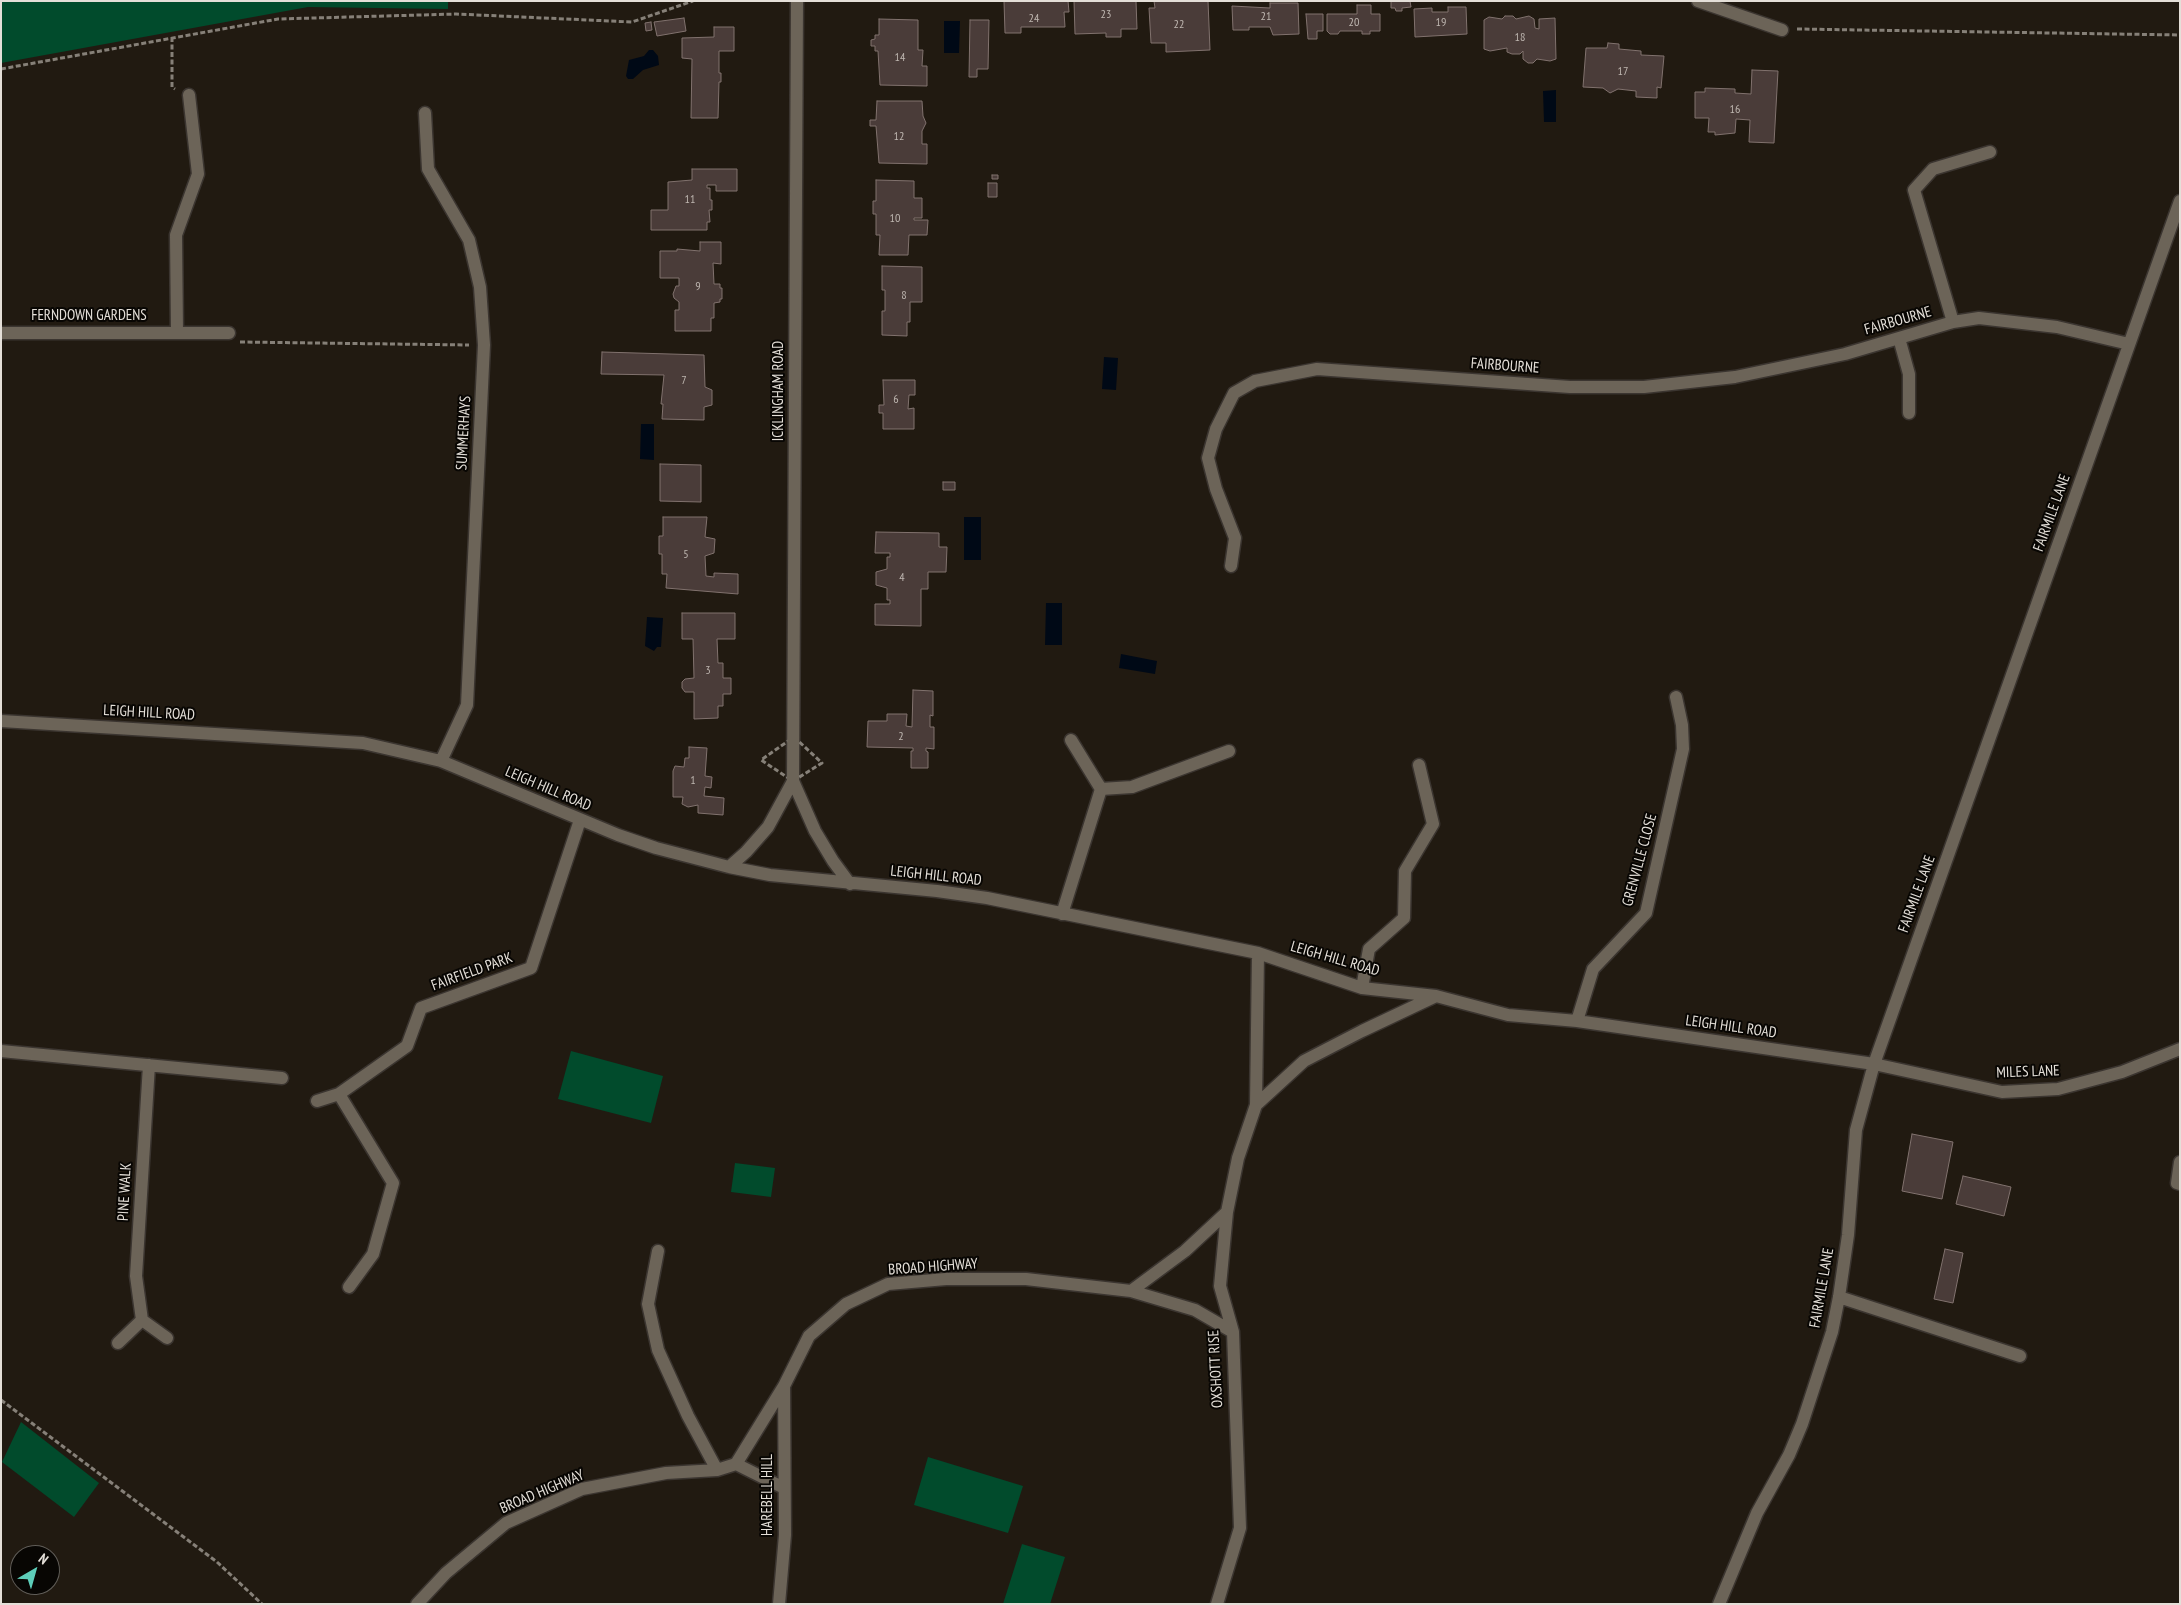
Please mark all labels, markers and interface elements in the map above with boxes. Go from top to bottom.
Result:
house number: 23 [1101,8,1111,22]
house number: 21 [1261,10,1271,24]
house number: 24 [1029,12,1039,26]
house number: 20 [1349,16,1359,30]
house number: 19 [1436,16,1446,30]
house number: 22 [1174,18,1184,32]
house number: 18 [1515,31,1525,45]
house number: 14 [895,51,905,65]
house number: 17 [1618,65,1628,79]
house number: 16 [1730,103,1740,117]
house number: 12 [894,130,904,144]
house number: 11 [685,193,695,207]
house number: 10 [890,212,900,226]
house number: 9 [695,280,701,294]
house number: 8 [901,289,907,303]
street label: FAIRBOURNE [1862,303,1934,339]
street label: FERNDOWN GARDENS [31,307,147,325]
street label: ICKLINGHAM ROAD [770,341,788,441]
street label: FAIRBOURNE [1470,355,1540,377]
house number: 7 [681,374,687,388]
house number: 6 [893,393,899,407]
street label: SUMMERHAYS [453,395,475,471]
street label: FAIRMILE LANE [2030,472,2074,554]
house number: 5 [683,548,689,562]
house number: 4 [899,571,905,585]
house number: 3 [705,664,711,678]
street label: LEIGH HILL ROAD [103,702,195,724]
house number: 2 [898,730,904,744]
street label: LEIGH HILL ROAD [502,763,594,815]
house number: 1 [690,774,696,788]
street label: GRENVILLE CLOSE [1619,812,1661,908]
street label: FAIRMILE LANE [1895,853,1939,935]
street label: LEIGH HILL ROAD [890,862,982,890]
street label: LEIGH HILL ROAD [1288,938,1382,980]
street label: FAIRFIELD PARK [429,949,515,995]
street label: LEIGH HILL ROAD [1684,1012,1778,1042]
street label: MILES LANE [1996,1062,2060,1082]
street label: PINE WALK [114,1162,136,1222]
street label: FAIRMILE LANE [1806,1247,1838,1329]
street label: BROAD HIGHWAY [888,1255,978,1279]
street label: OXSHOTT RISE [1205,1330,1227,1408]
street label: HAREBELL HILL [759,1454,777,1536]
street label: BROAD HIGHWAY [497,1466,587,1518]
north arrow [10,1545,60,1595]
text: N [35,1550,52,1568]

